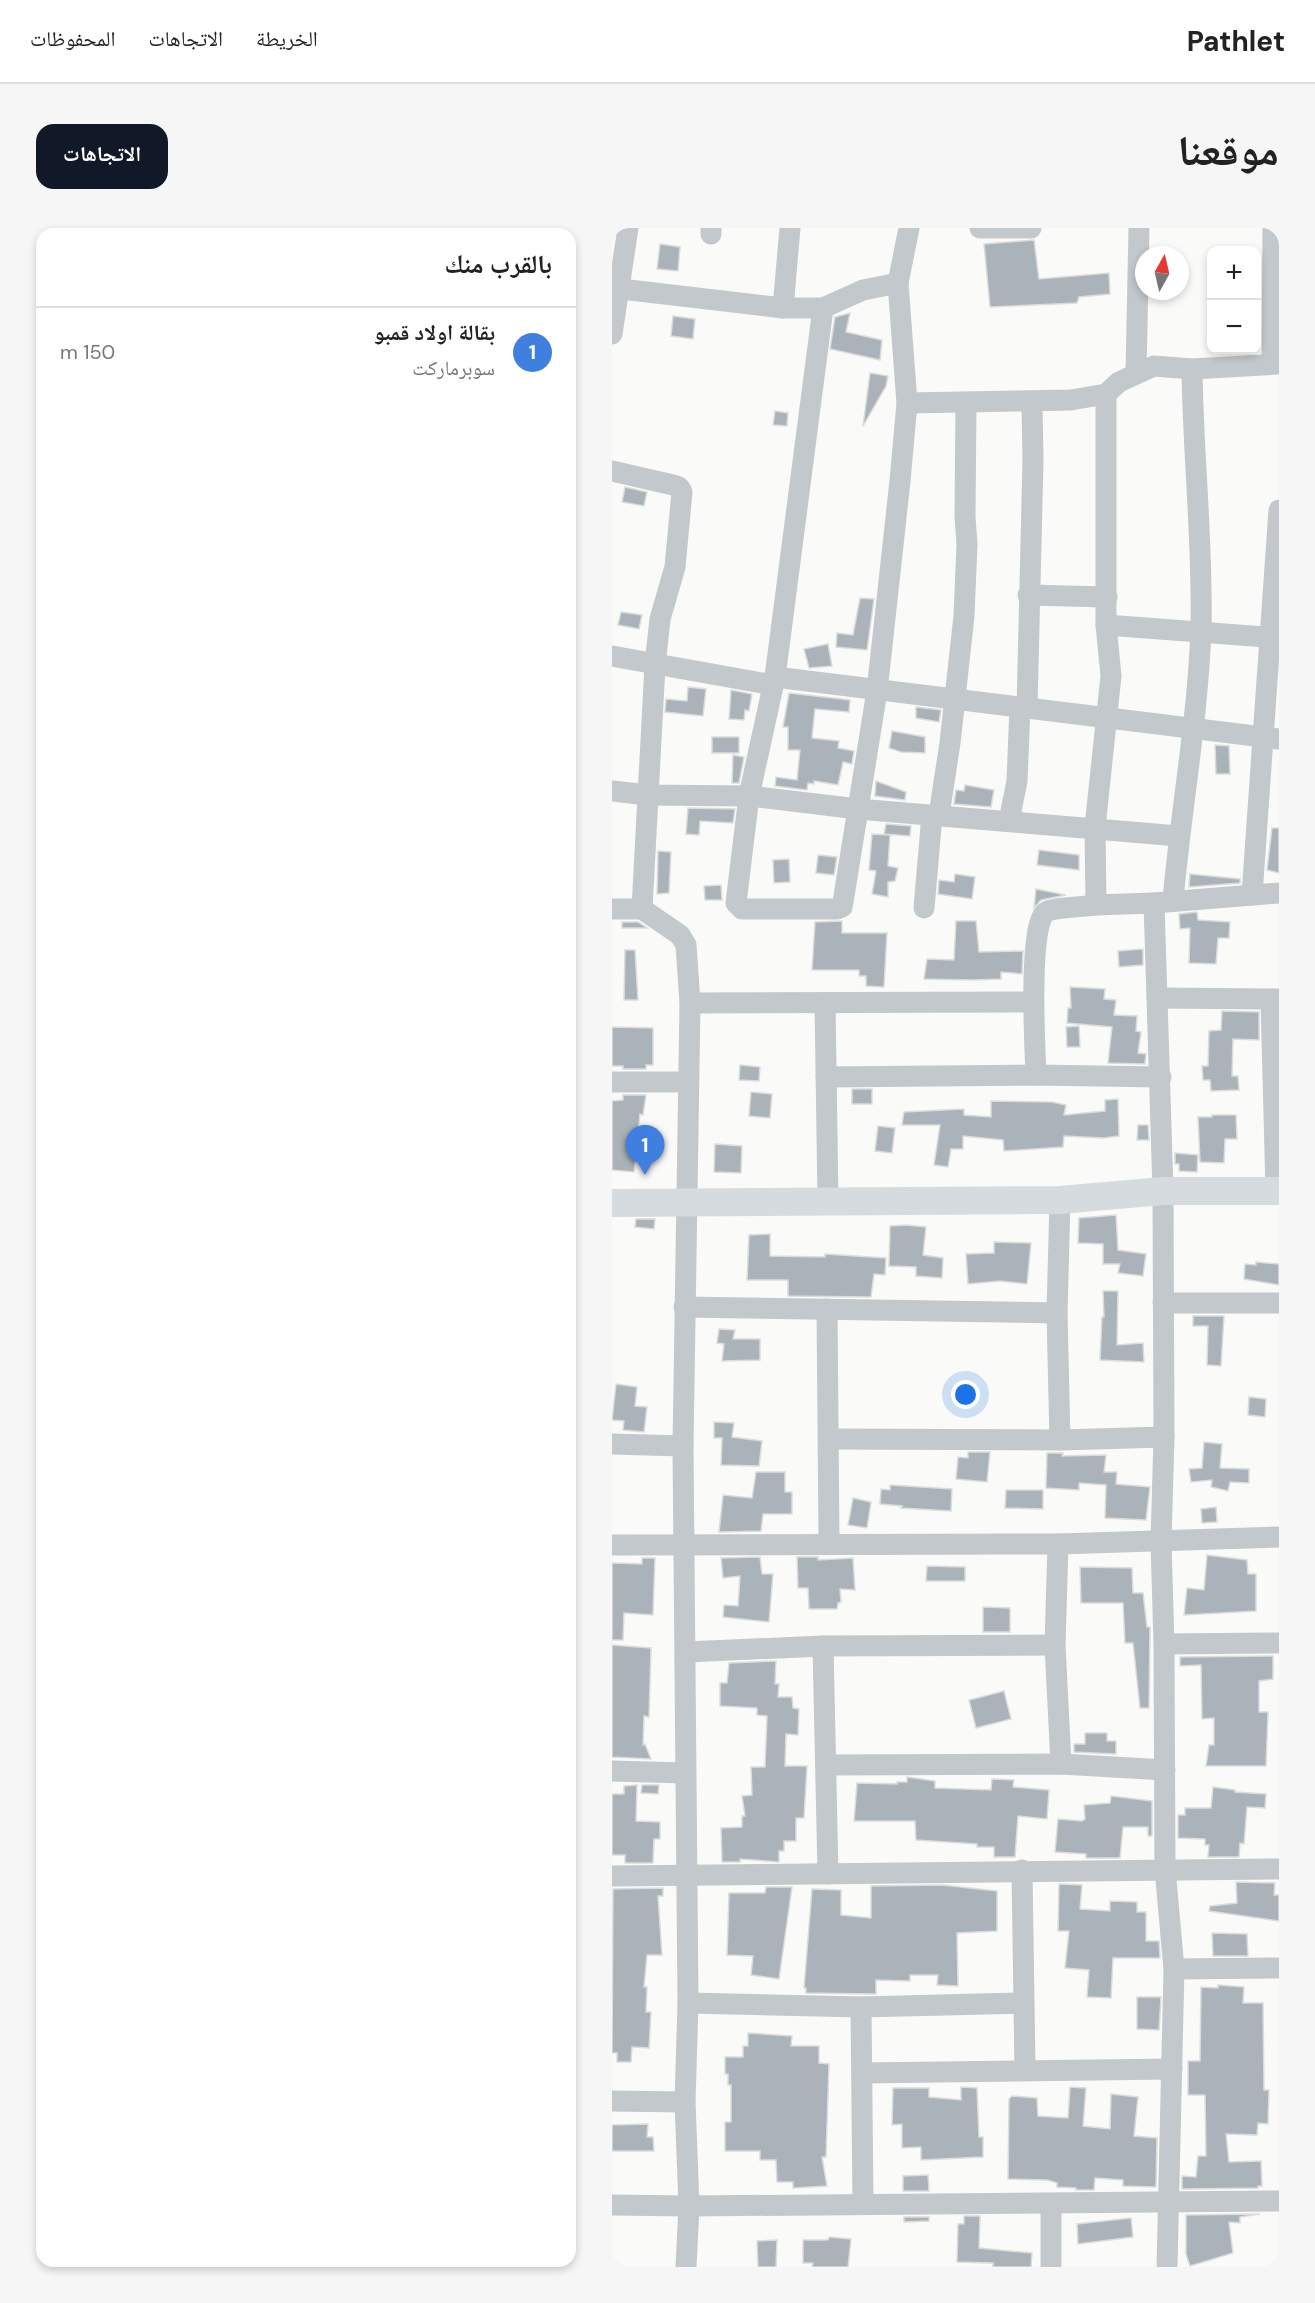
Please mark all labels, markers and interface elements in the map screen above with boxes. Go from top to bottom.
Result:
text: Pathlet [1187,23,1285,60]
text: المحفوظات [30,25,115,53]
text: الاتجاهات [148,25,223,53]
text: الخريطة [256,25,318,53]
text: موقعنا [1178,123,1279,178]
button: الاتجاهات [36,124,168,189]
north arrow [1135,246,1189,300]
map controls [1207,246,1261,354]
button: + [1207,246,1261,300]
text: بالقرب منك [444,247,552,281]
button: − [1207,300,1261,354]
text: بقالة اولاد قمبو [374,318,495,347]
text: 150 m [60,339,115,365]
text: 1 [529,339,536,365]
text: سوبرماركت [412,355,495,381]
pin: 1 [626,1126,664,1175]
your location [951,1380,980,1409]

